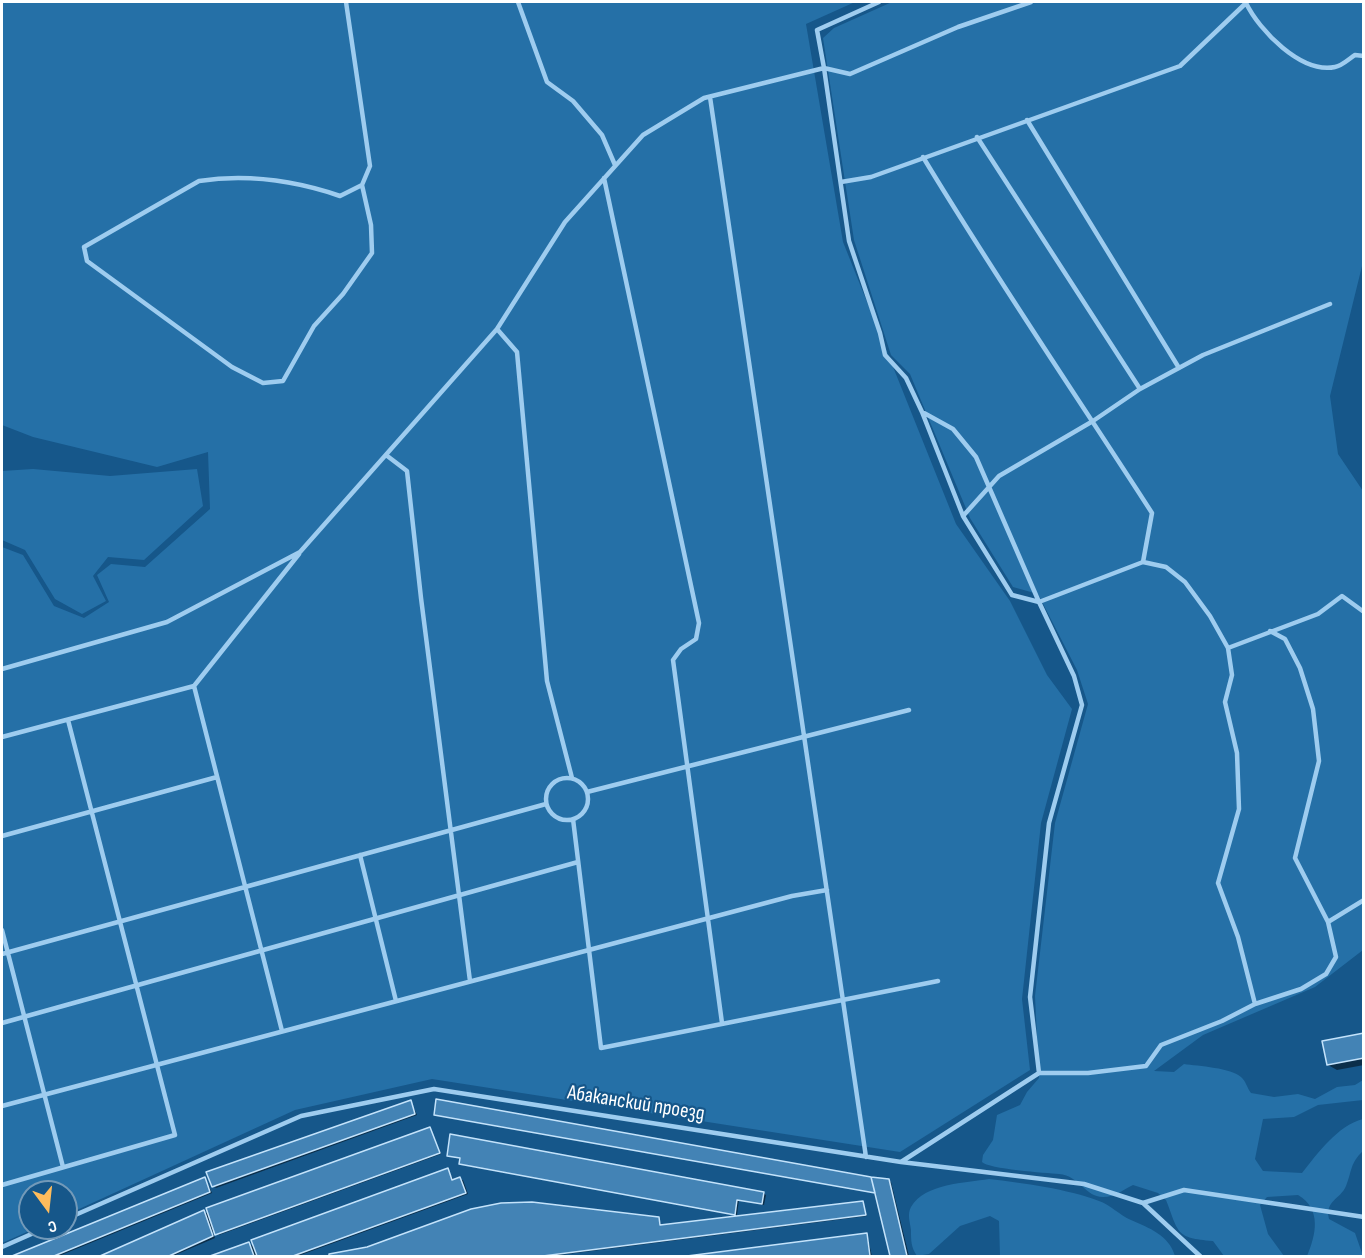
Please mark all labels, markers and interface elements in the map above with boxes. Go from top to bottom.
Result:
street label: Абаканский проезд [566,1081,706,1127]
north arrow [18,1180,78,1240]
text: С [46,1216,59,1236]

